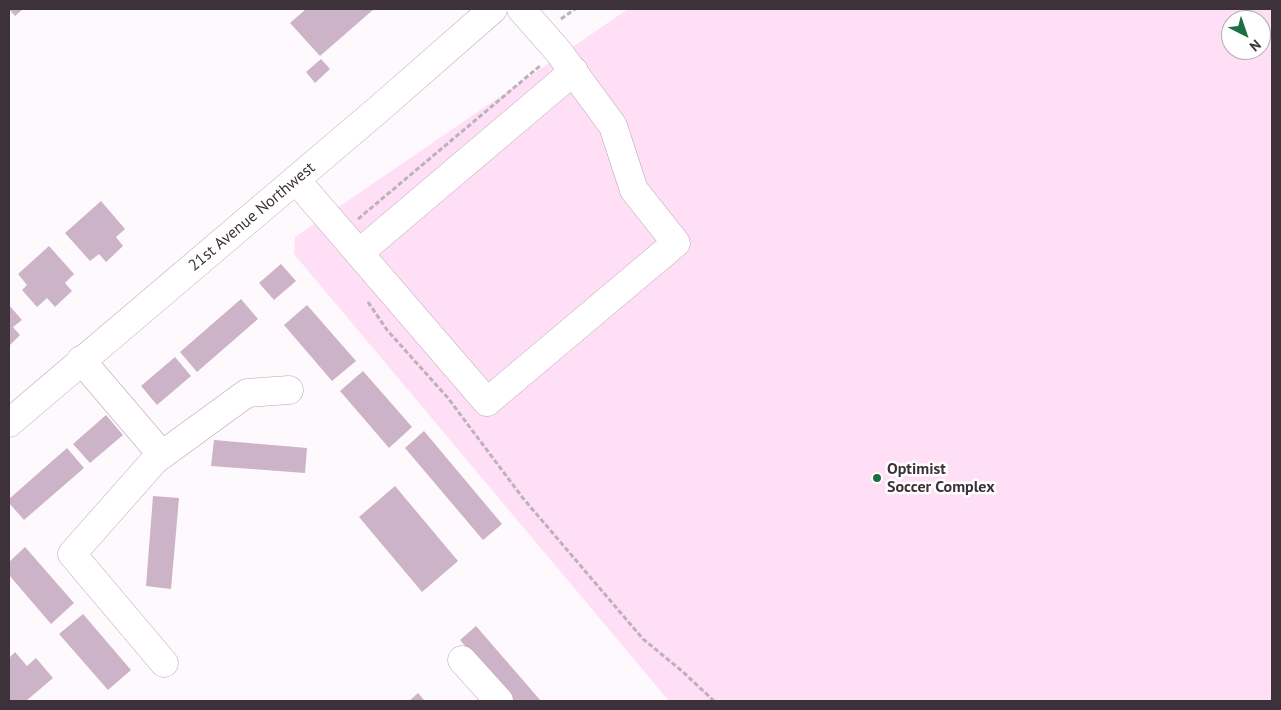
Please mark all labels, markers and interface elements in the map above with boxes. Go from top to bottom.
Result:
north arrow [1221,10,1271,60]
text: N [1246,36,1265,55]
street label: 21st Avenue Northwest [185,158,319,276]
place label: Optimist Soccer Complex [887,459,995,497]
marker: Optimist Soccer Complex [871,472,883,484]

